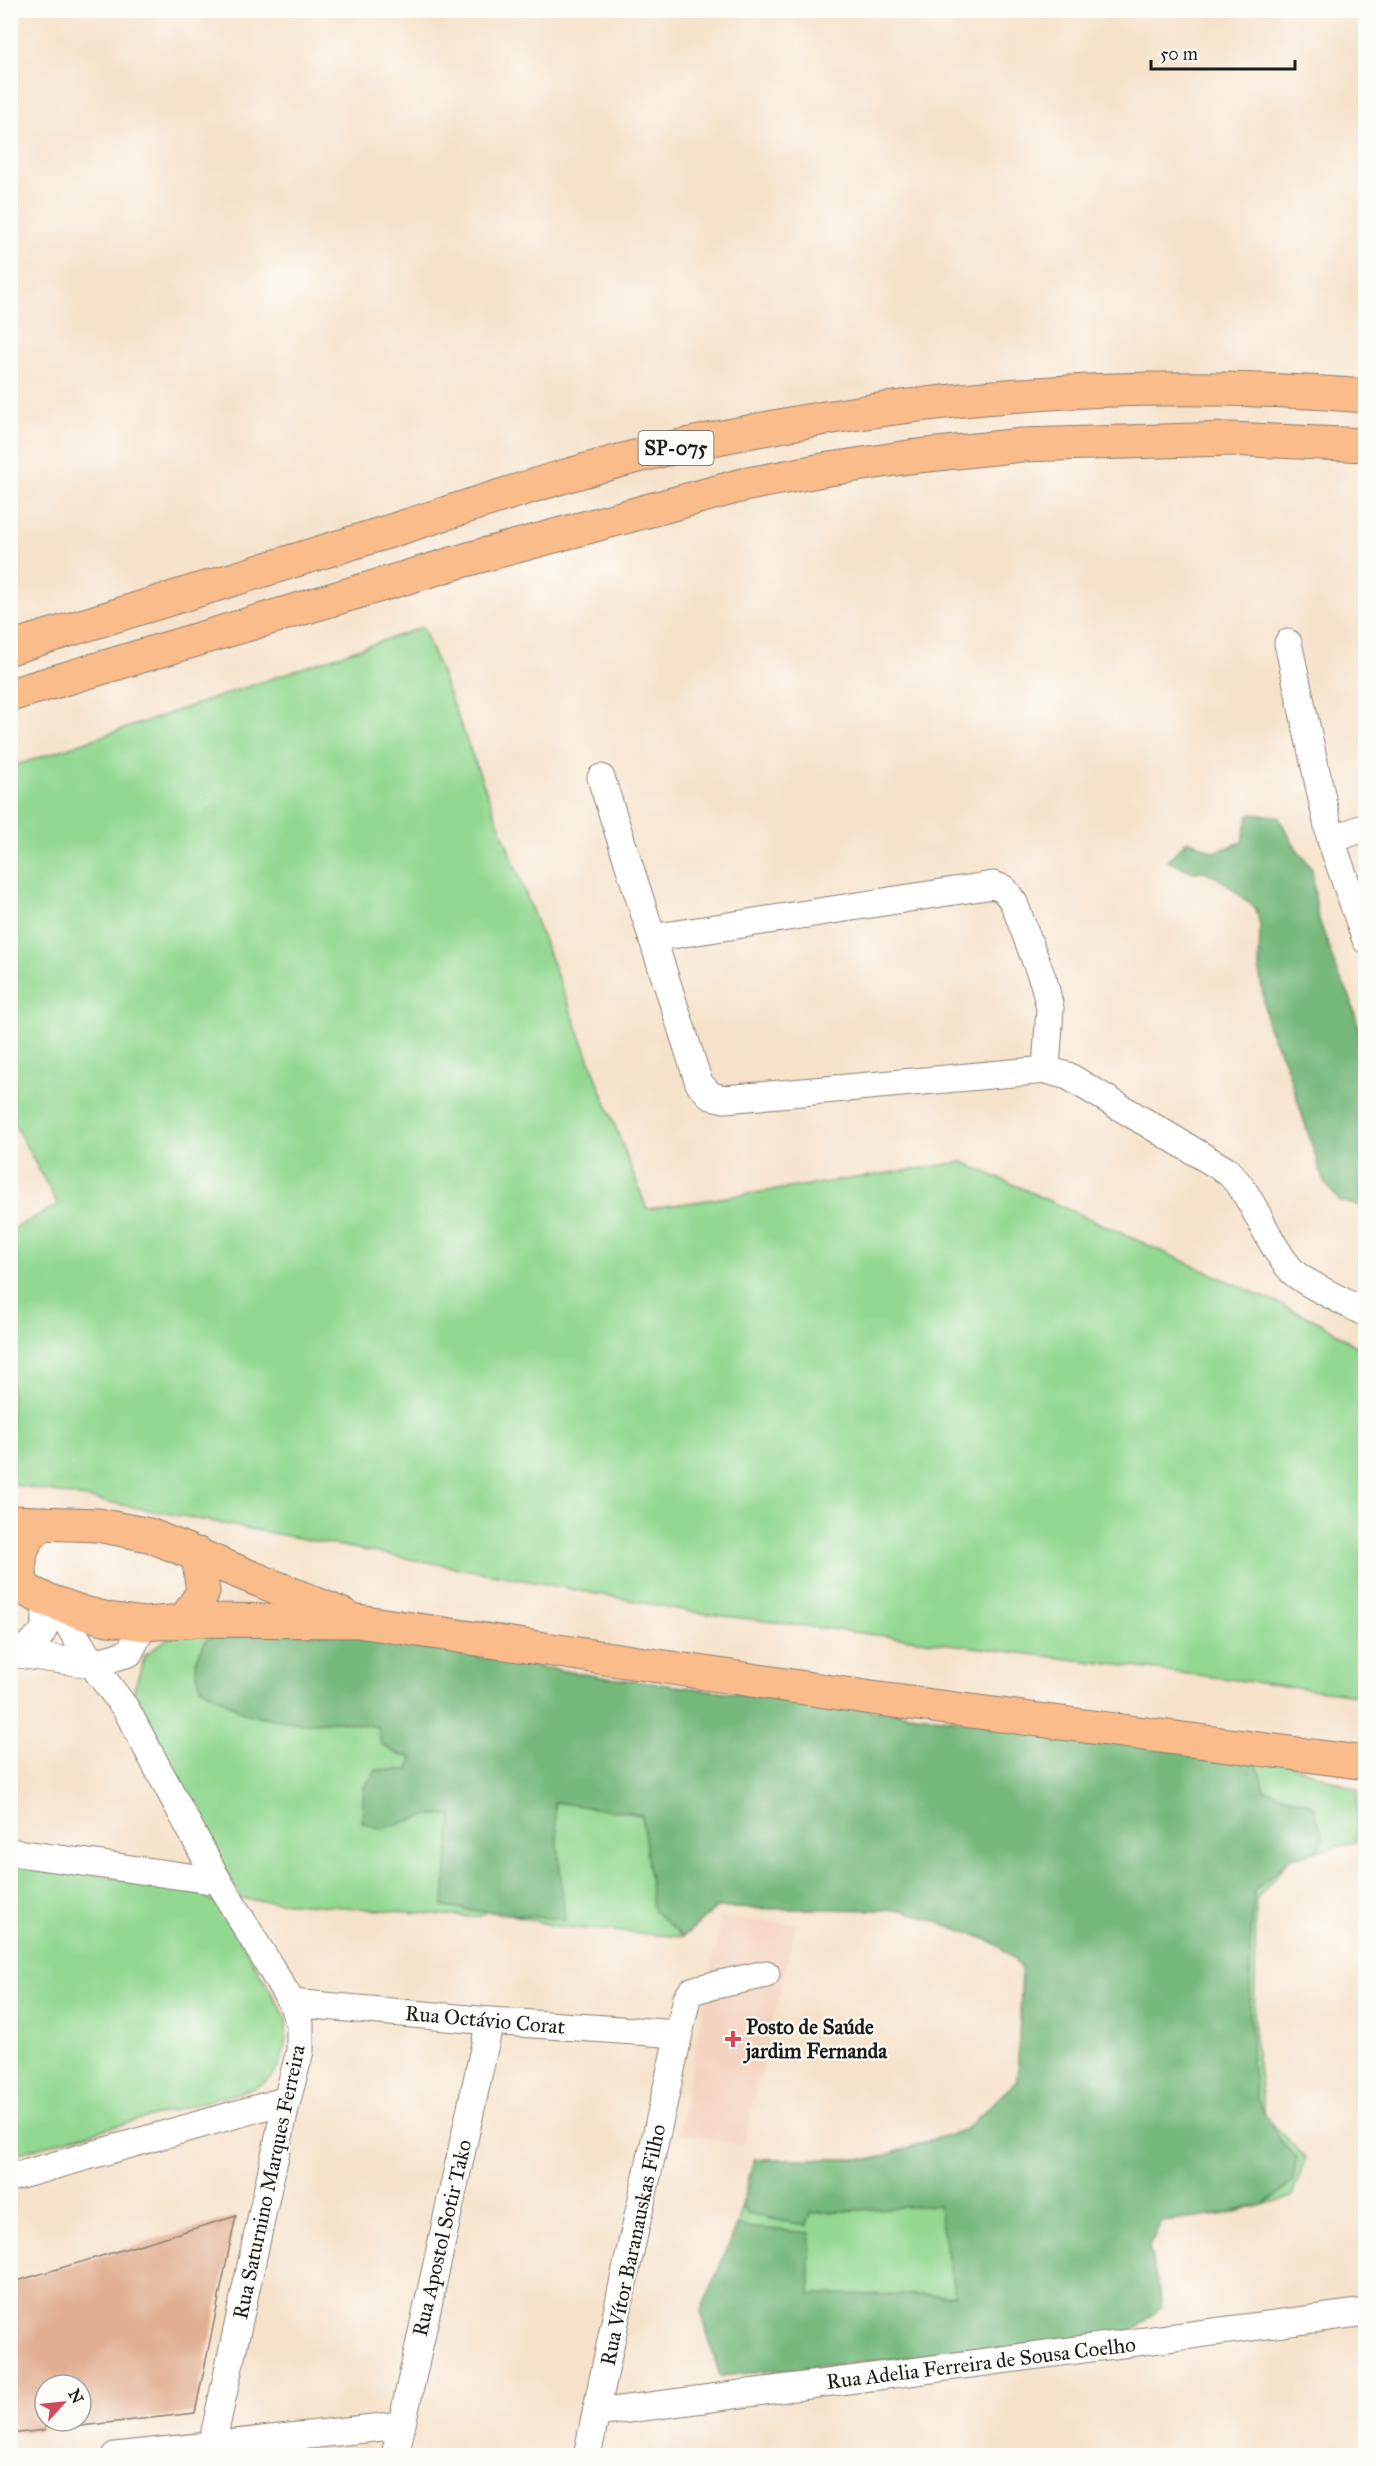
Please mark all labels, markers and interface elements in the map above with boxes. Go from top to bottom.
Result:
scale bar [1151,33,1295,71]
text: 50 m [1160,43,1198,65]
road number: SP-075 [638,431,714,465]
street label: Rua Octávio Corat [404,2000,567,2040]
place label: Posto de Saúde jardim Fernanda [742,2014,888,2064]
marker: Posto de Saúde jardim Fernanda [724,2030,742,2048]
street label: Rua Saturnino Marques Ferreira [227,2042,311,2322]
street label: Rua Vítor Baranauskas Filho [595,2122,671,2368]
street label: Rua Apostol Sotir Tako [407,2137,477,2339]
street label: Rua Adelia Ferreira de Sousa Coelho [825,2331,1137,2395]
north arrow [33,2373,93,2433]
text: N [64,2386,88,2407]

